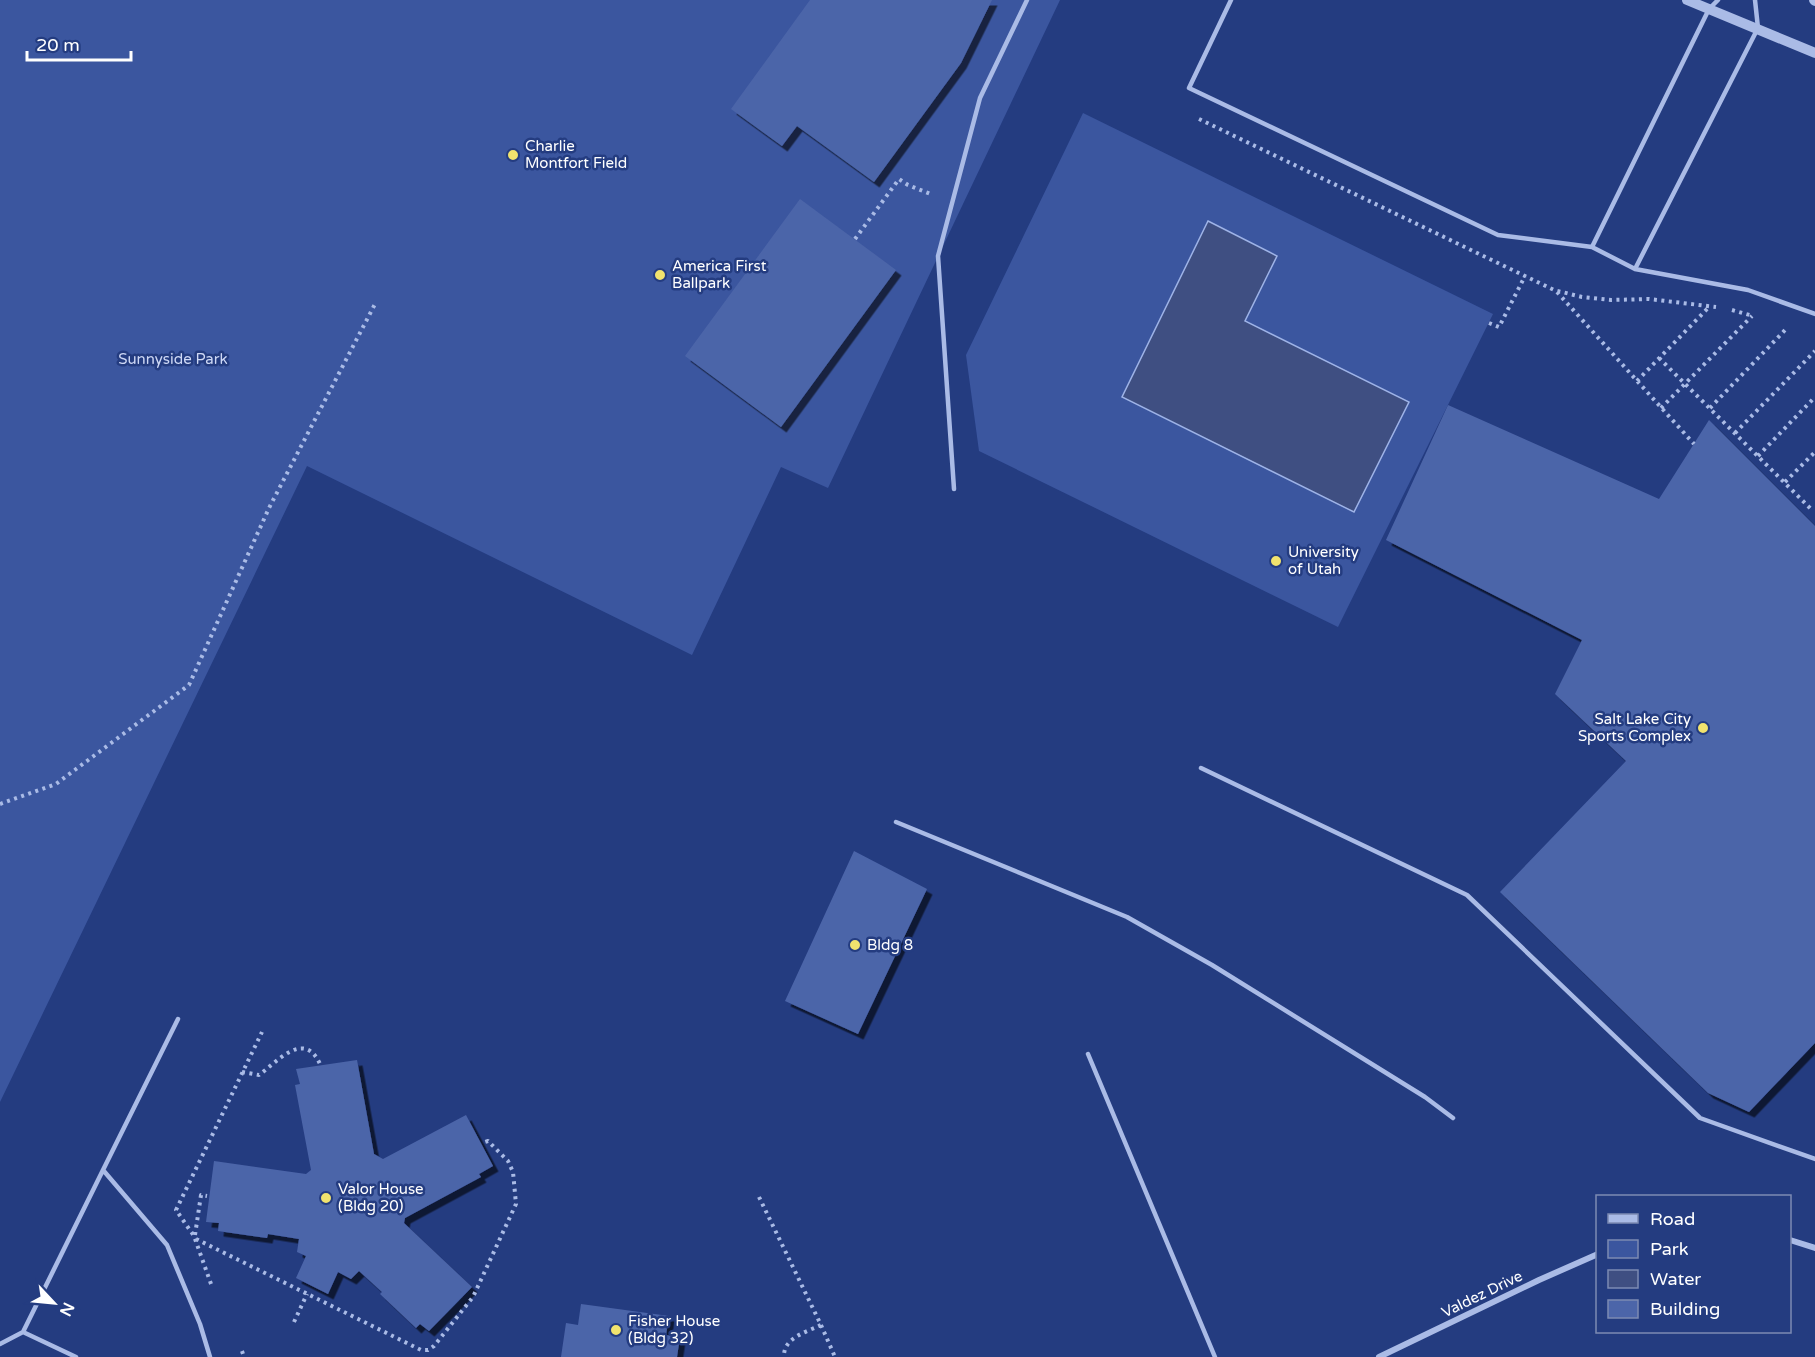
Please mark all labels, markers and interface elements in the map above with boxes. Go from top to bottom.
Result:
scale bar [27,24,130,62]
text: 20 m [36,34,80,56]
place label: Charlie Montfort Field [525,137,627,172]
marker: Charlie Montfort Field [506,148,520,162]
place label: America First Ballpark [672,257,767,292]
marker: America First Ballpark [653,268,667,282]
park label: Sunnyside Park [118,350,228,368]
place label: University of Utah [1288,543,1359,578]
marker: University of Utah [1269,554,1283,568]
place label: Salt Lake City Sports Complex [1578,710,1691,745]
marker: Salt Lake City Sports Complex [1696,721,1710,735]
place label: Bldg 8 [867,936,913,954]
marker: Bldg 8 [848,938,862,952]
place label: Valor House (Bldg 20) [338,1180,424,1215]
marker: Valor House (Bldg 20) [319,1191,333,1205]
legend [1596,1195,1791,1333]
text: Road [1650,1208,1695,1230]
text: Park [1650,1238,1689,1260]
street label: Valdez Drive [1438,1267,1526,1321]
text: Water [1650,1268,1701,1290]
north arrow [24,1273,84,1333]
text: Building [1650,1298,1720,1320]
text: N [55,1299,78,1319]
place label: Fisher House (Bldg 32) [628,1312,720,1347]
marker: Fisher House (Bldg 32) [609,1323,623,1337]

